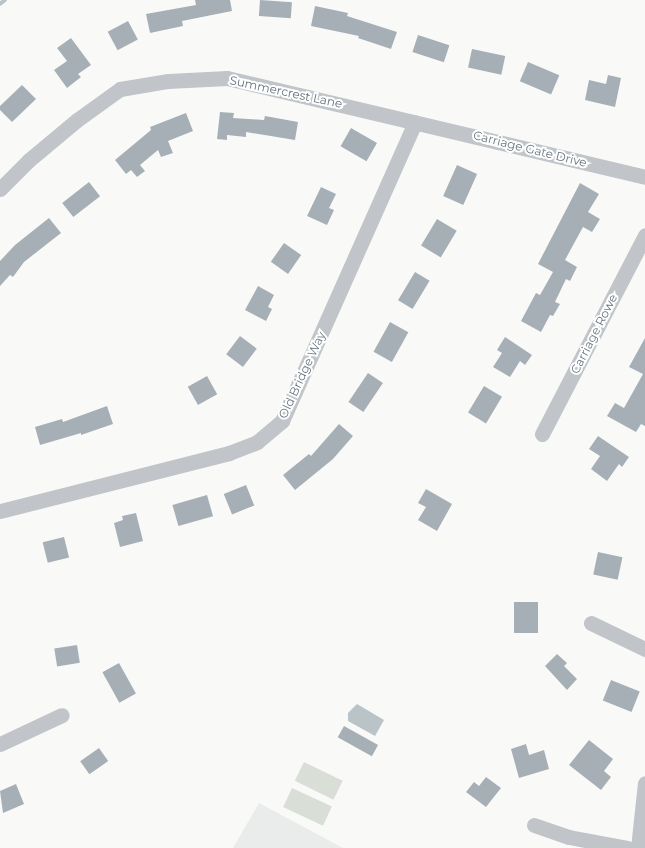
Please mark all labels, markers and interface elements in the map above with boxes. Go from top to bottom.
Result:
street label: Summercrest Lane [228,73,344,111]
street label: Carriage Gate Drive [472,128,588,170]
street label: Carriage Rowe [568,292,620,376]
street label: Old Bridge Way [276,329,328,421]

